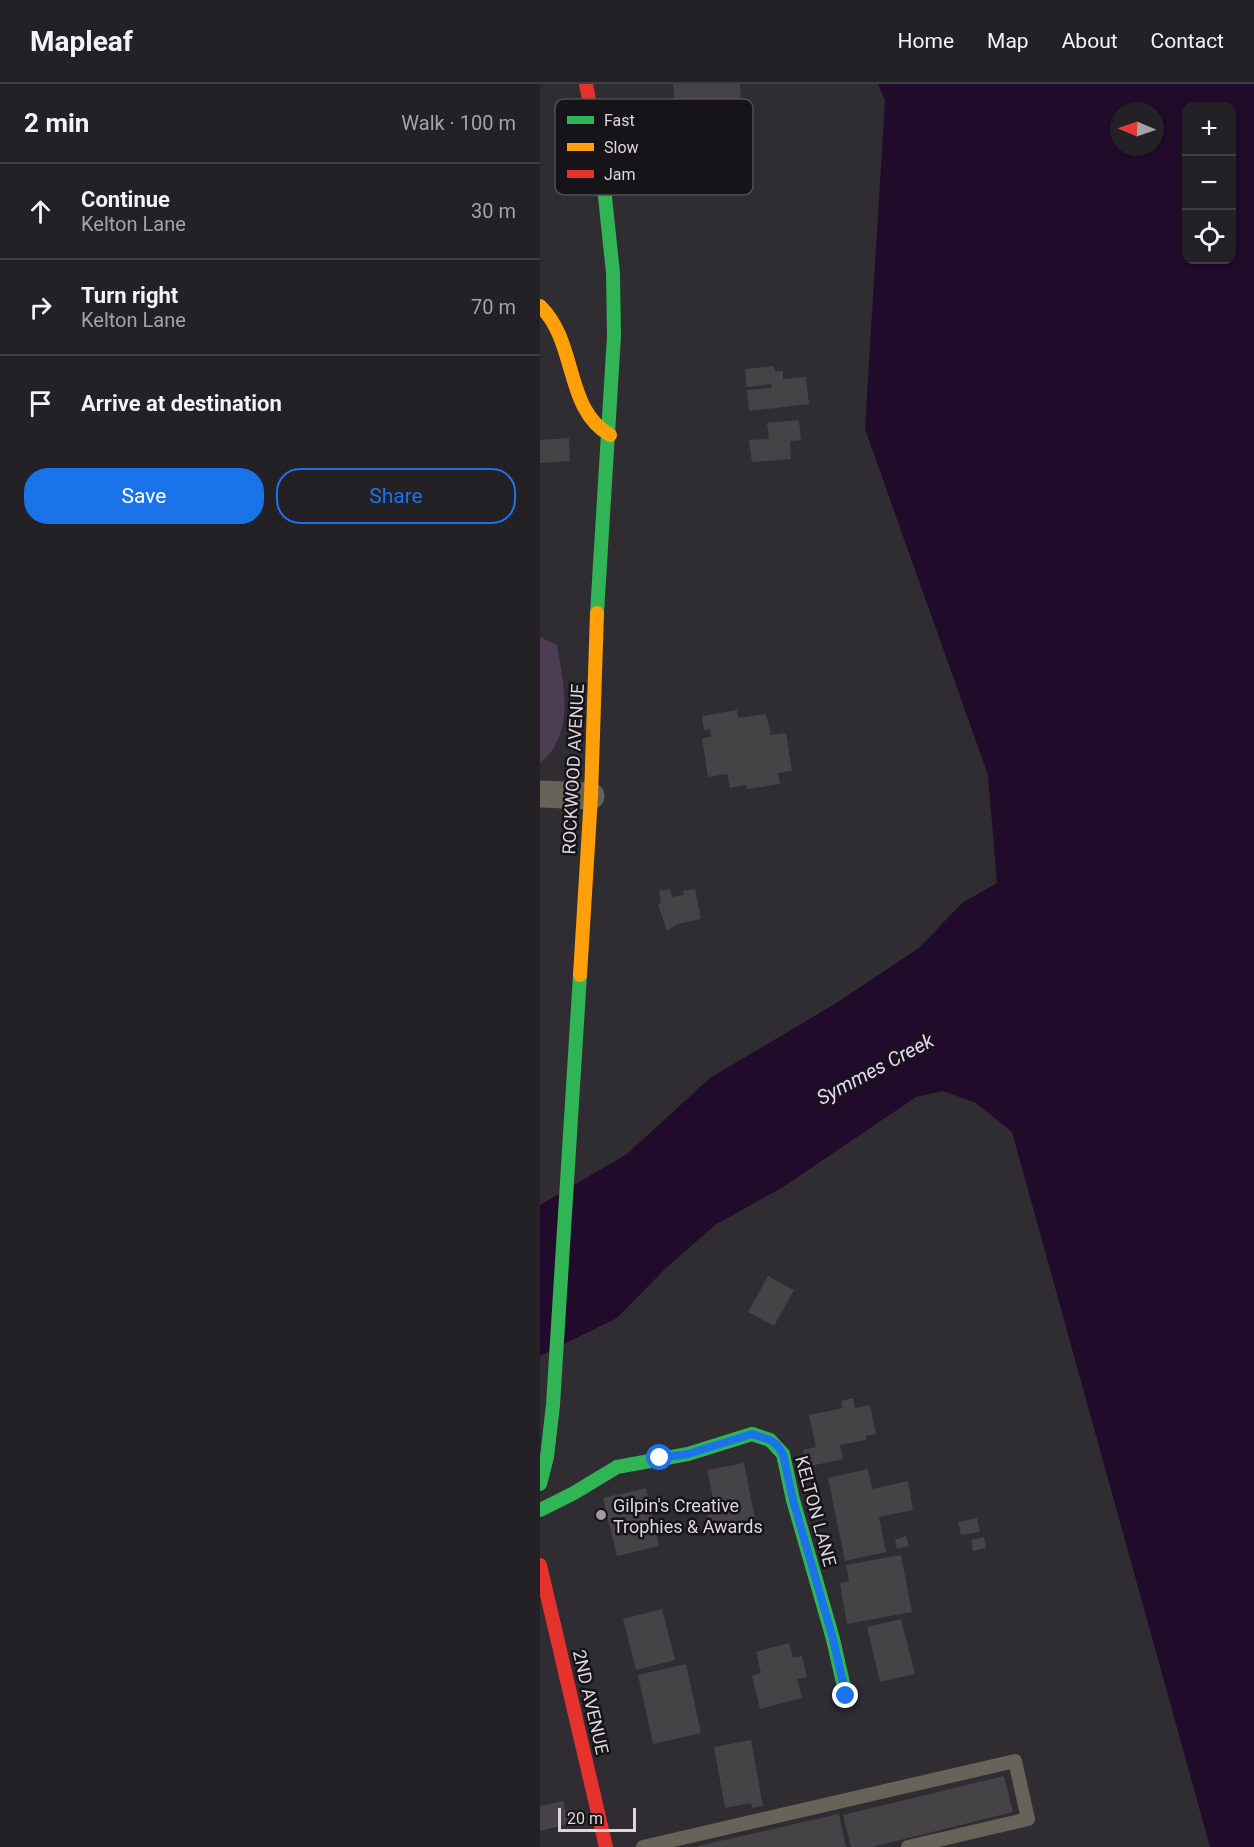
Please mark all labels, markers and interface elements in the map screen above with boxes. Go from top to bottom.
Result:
text: Mapleaf [30,25,133,58]
text: Home [898,29,954,53]
text: Map [987,29,1029,53]
text: About [1062,29,1118,53]
text: Contact [1151,29,1224,53]
legend [555,99,753,195]
north arrow [1110,102,1164,156]
map controls [1182,102,1236,264]
button: + [1182,102,1236,156]
text: 2 min [24,108,89,138]
text: Walk · 100 m [401,111,516,135]
text: Fast [604,111,635,130]
text: Slow [604,138,639,157]
button: − [1182,156,1236,210]
text: Jam [604,165,636,184]
text: Continue [81,187,170,212]
icon: ahead [24,195,57,228]
text: 30 m [471,199,516,223]
button: locate [1182,210,1236,264]
text: Kelton Lane [81,212,186,236]
text: Turn right [81,283,178,308]
icon: right [24,291,57,324]
text: 70 m [471,295,516,319]
text: Kelton Lane [81,308,186,332]
icon: arrive [24,387,57,420]
text: Arrive at destination [81,391,282,416]
button: Save [24,468,264,524]
button: Share [276,468,516,524]
street label: ROCKWOOD AVENUE [558,683,588,855]
water label: Symmes Creek [812,1027,939,1110]
route start [646,1444,672,1470]
street label: KELTON LANE [791,1453,841,1569]
place label: Gilpin's Creative Trophies & Awards [613,1495,763,1537]
marker: Gilpin's Creative Trophies & Awards [594,1508,608,1522]
street label: 2ND AVENUE [569,1648,613,1756]
route end [832,1682,858,1708]
scale bar [558,1805,636,1832]
text: 20 m [567,1809,603,1828]

